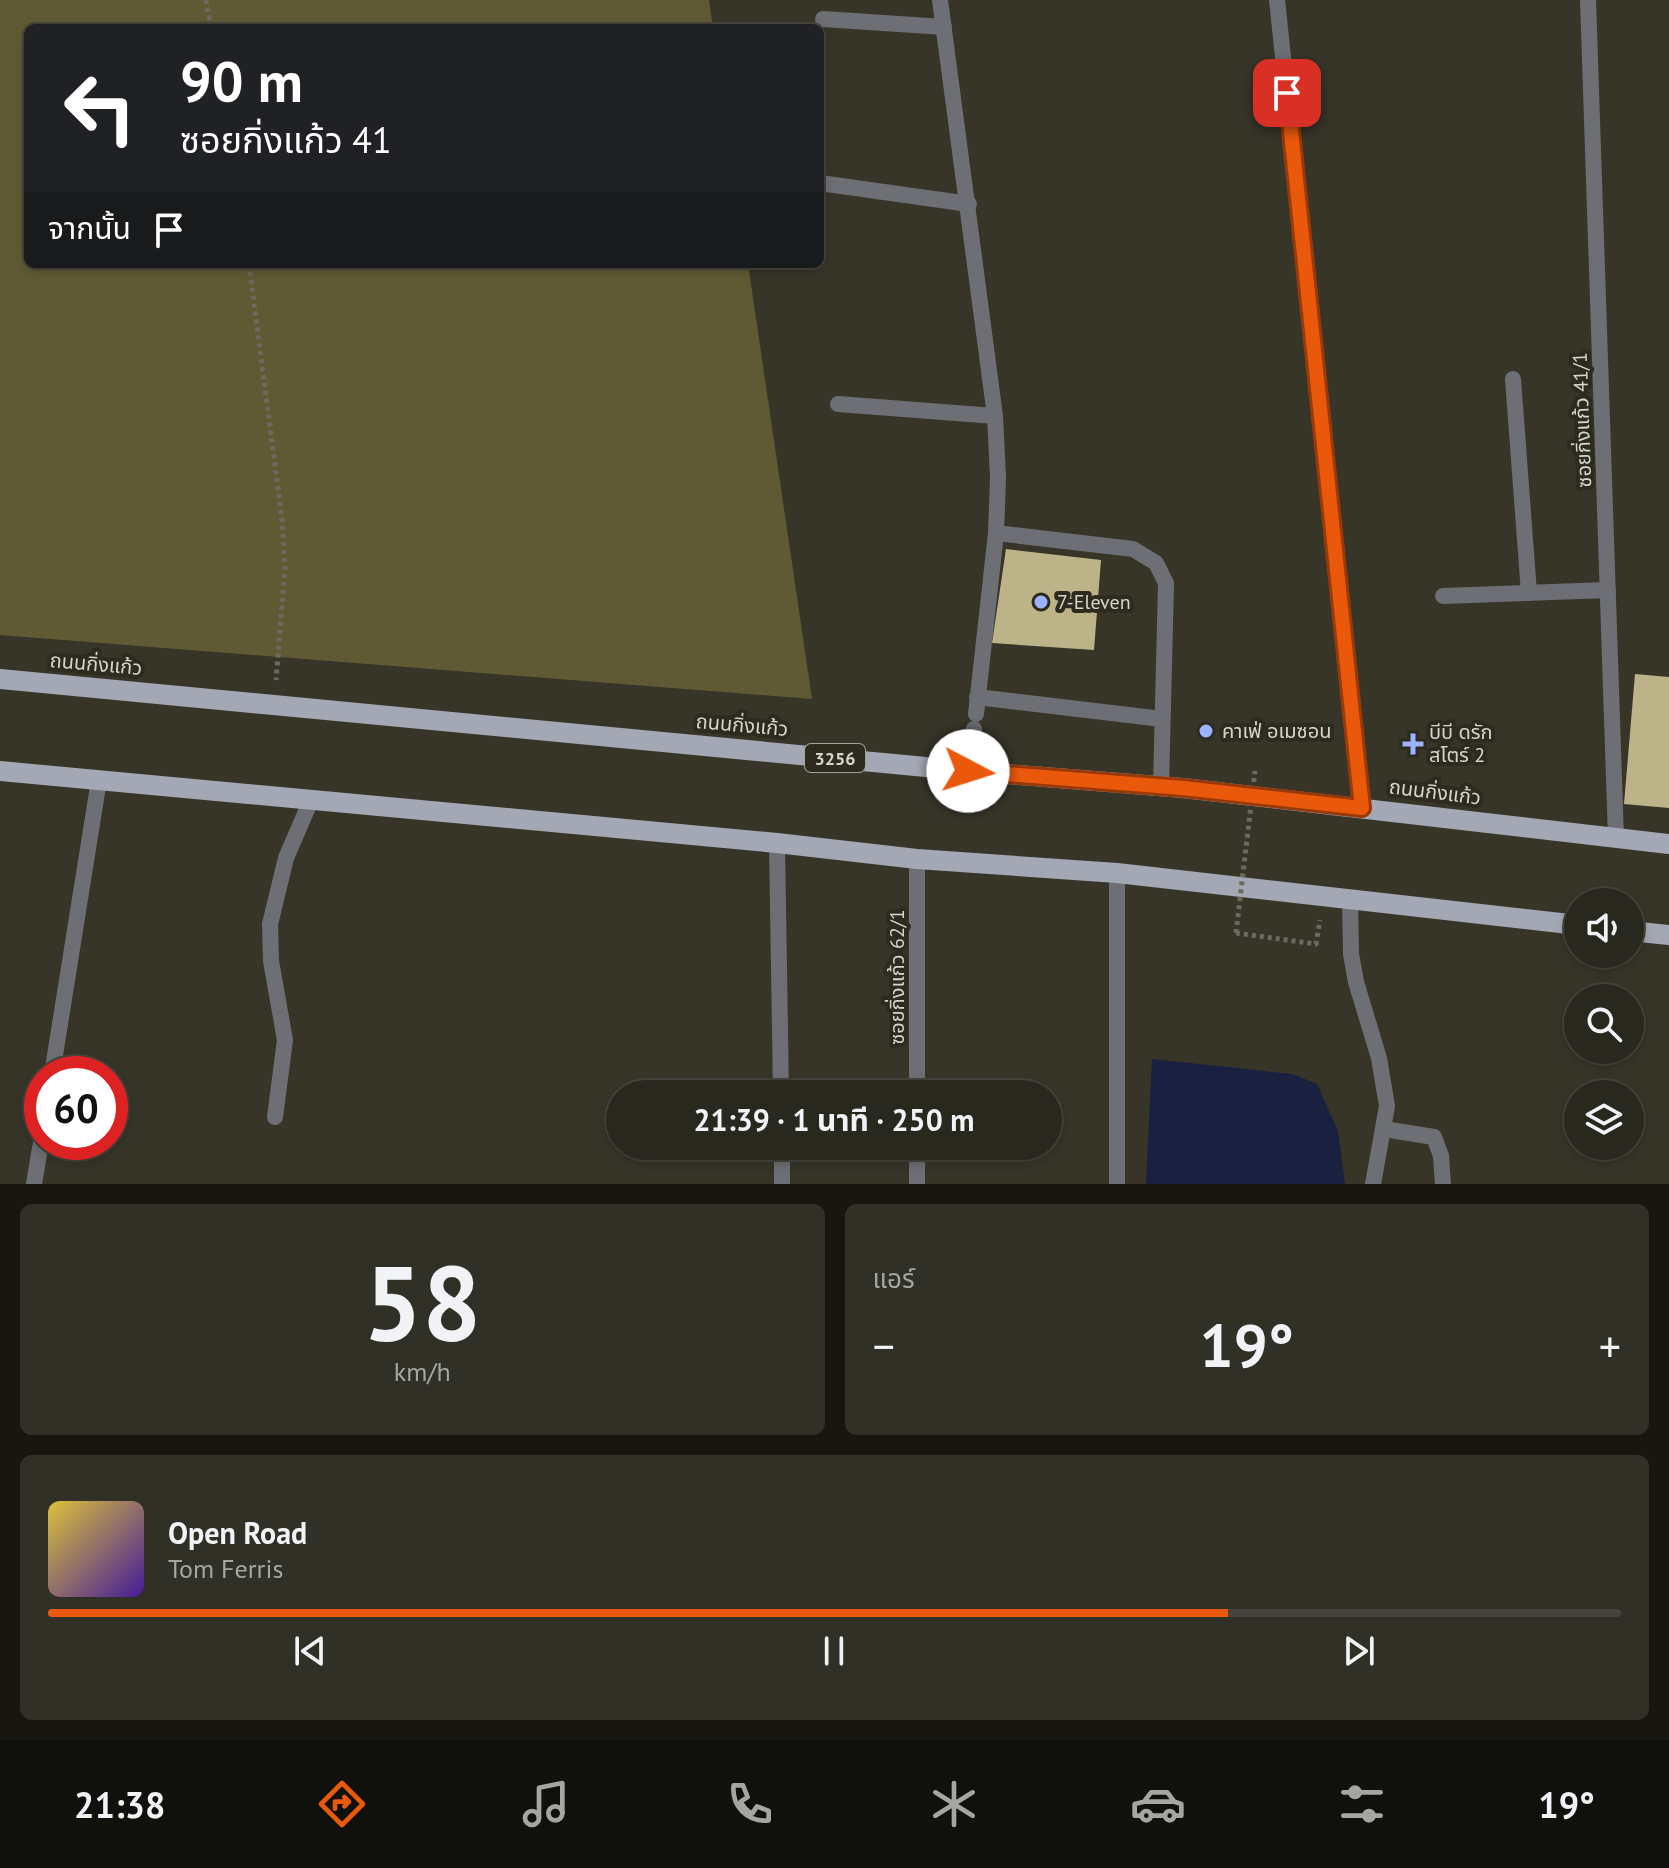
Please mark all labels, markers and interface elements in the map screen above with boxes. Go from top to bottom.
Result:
text: 90 m [180,45,303,117]
icon: left [48,56,152,160]
pin [1253,59,1321,127]
icon: arrive [1265,71,1309,115]
text: ซอยกิ่งแก้ว 41 [180,116,392,163]
text: จากนั้น [48,208,131,247]
icon: arrive [147,208,191,252]
street label: ซอยกิ่งแก้ว 41/1 [1567,352,1597,488]
place label: 7-Eleven [1057,589,1131,615]
marker: 7-Eleven [1032,593,1050,611]
street label: ถนนกิ่งแก้ว [49,647,143,681]
street label: ถนนกิ่งแก้ว [695,708,789,742]
place label: คาเฟ่ อเมซอน [1222,718,1331,744]
place label: บีบี ดรัก สโตร์ 2 [1429,719,1493,768]
marker: คาเฟ่ อเมซอน [1197,722,1215,740]
position arrow [926,729,1010,813]
marker: บีบี ดรัก สโตร์ 2 [1404,735,1422,753]
road number: 3256 [805,744,865,772]
street label: ถนนกิ่งแก้ว [1388,773,1482,811]
map controls [1564,888,1644,1160]
button: sound [1564,888,1644,968]
street label: ซอยกิ่งแก้ว 62/1 [884,909,910,1045]
button: search [1564,984,1644,1064]
speed limit sign: 60 [24,1056,128,1160]
button: layers [1564,1080,1644,1160]
text: 21:39 · 1 นาที · 250 m [694,1100,974,1139]
text: 58 [363,1235,481,1370]
text: แอร์ [873,1262,915,1295]
text: 19° [1200,1306,1294,1384]
text: − [873,1317,895,1374]
text: + [1599,1317,1621,1374]
text: km/h [394,1355,451,1388]
text: Open Road [168,1513,307,1552]
text: Tom Ferris [168,1552,283,1585]
icon: previous [288,1629,332,1673]
icon: pause [812,1629,856,1673]
icon: next [1337,1629,1381,1673]
icon: directions [314,1776,370,1832]
icon: music [518,1776,574,1832]
icon: phone [722,1776,778,1832]
icon: climate [926,1776,982,1832]
icon: car [1130,1776,1186,1832]
icon: filters [1334,1776,1390,1832]
text: 21:38 [74,1781,165,1828]
text: 19° [1538,1781,1595,1828]

